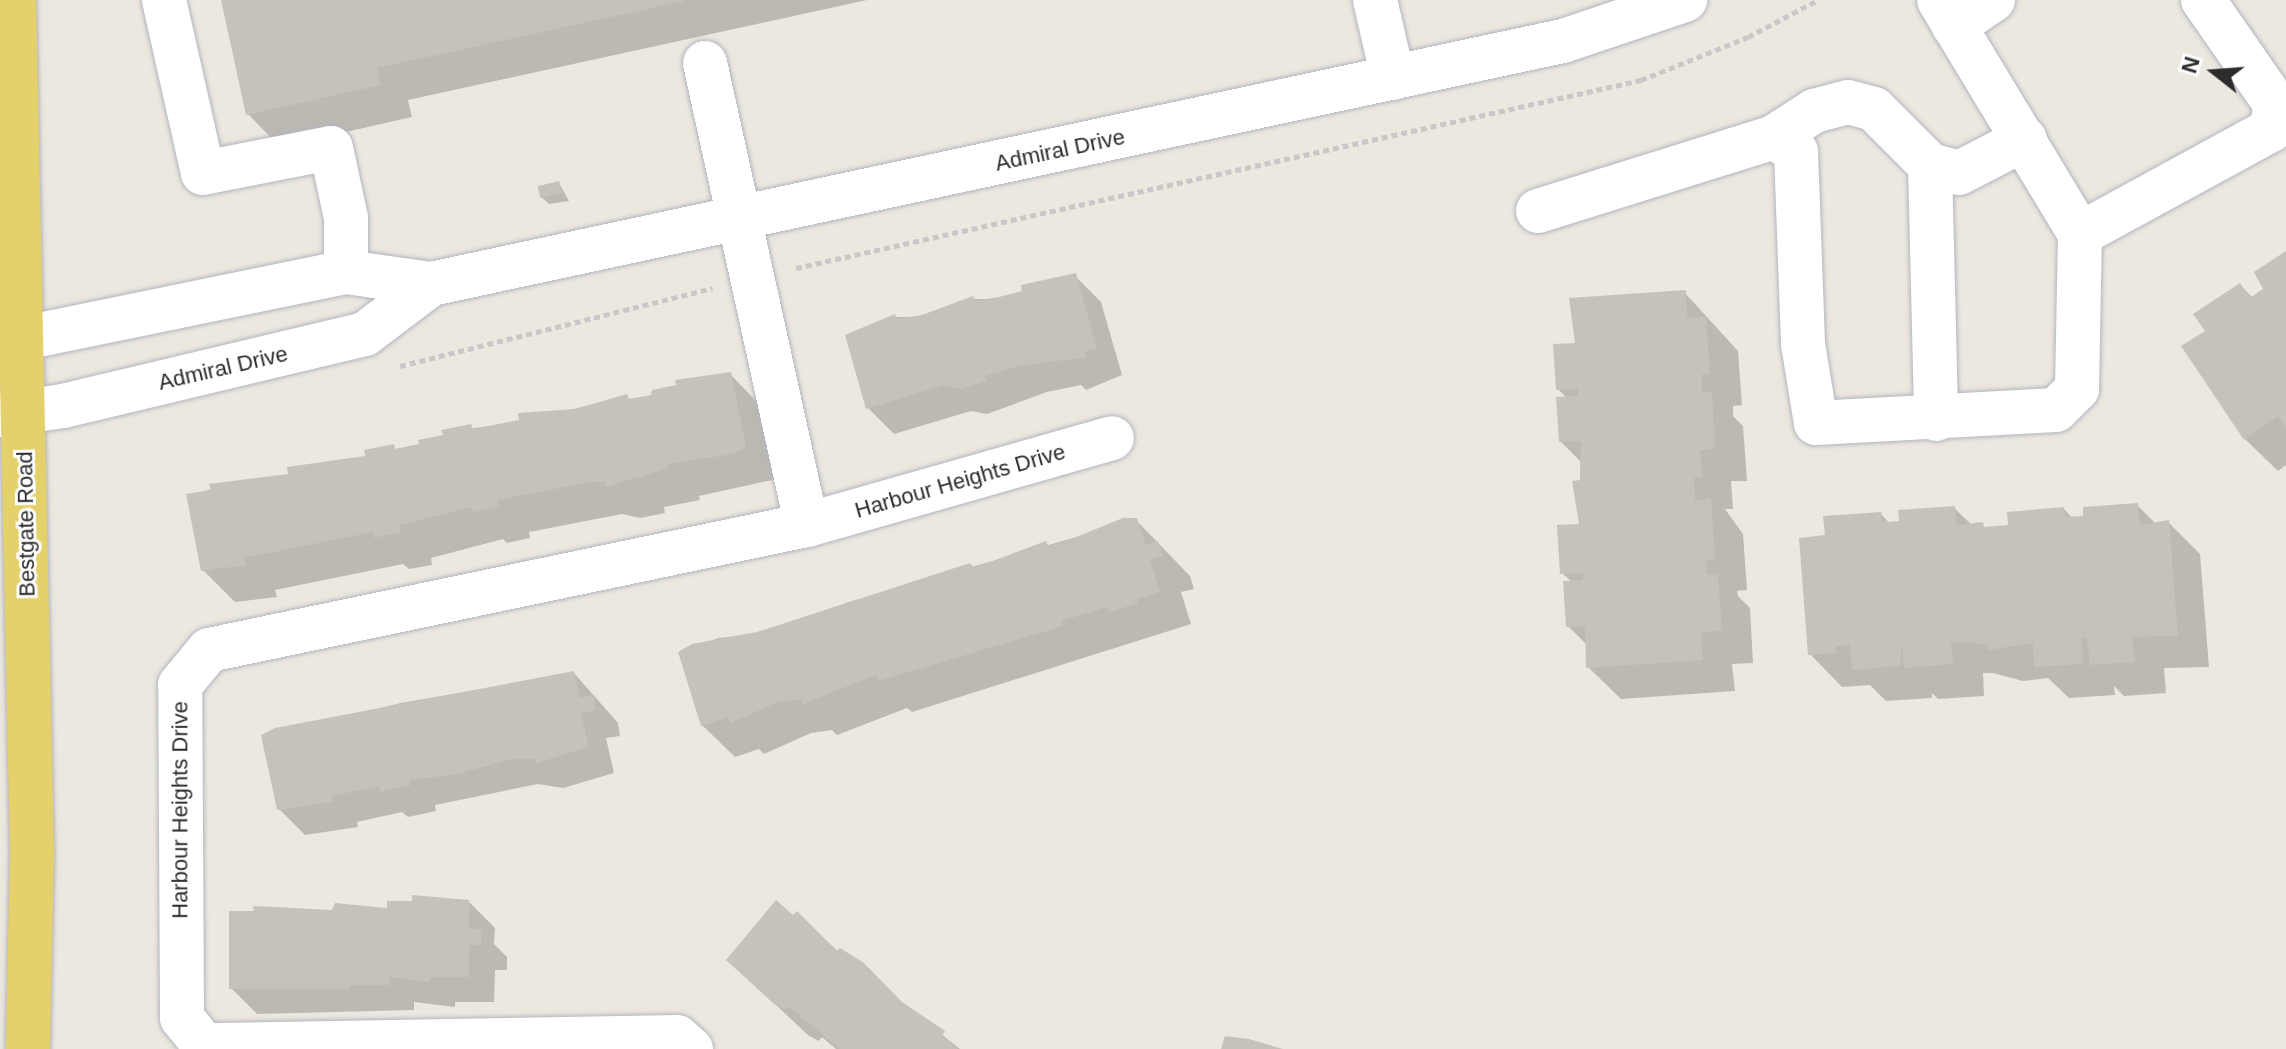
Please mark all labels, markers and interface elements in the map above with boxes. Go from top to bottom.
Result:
north arrow [2174,32,2254,112]
text: N [2176,54,2205,76]
street label: Admiral Drive [993,123,1127,177]
street label: Admiral Drive [156,340,290,396]
street label: Harbour Heights Drive [852,438,1068,524]
street label: Bestgate Road [12,451,40,597]
street label: Harbour Heights Drive [167,701,193,919]

